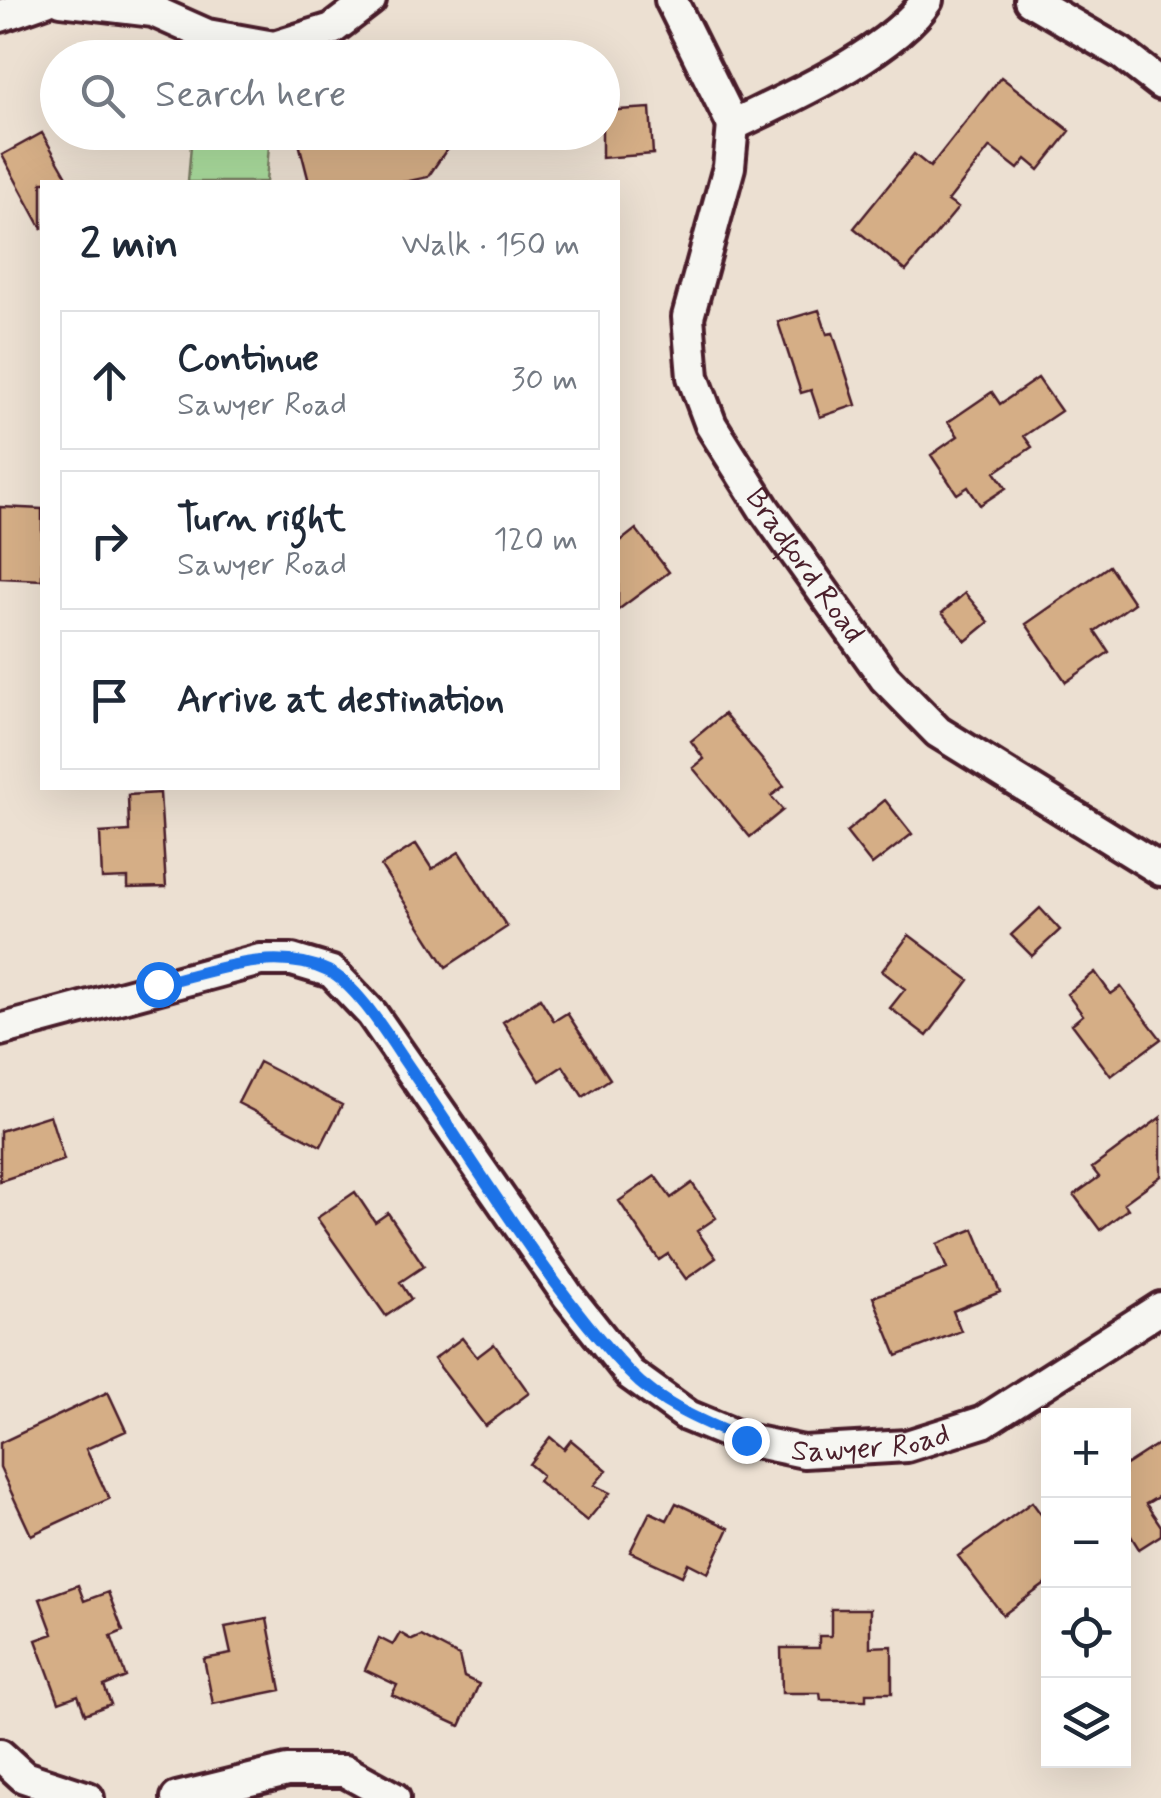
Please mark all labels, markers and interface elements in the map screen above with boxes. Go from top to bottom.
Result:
search box [40,40,620,150]
icon: search [75,68,130,123]
text: Search here [155,71,346,120]
text: 2 min [80,218,179,273]
text: Walk · 150 m [402,224,580,266]
text: Continue [177,335,319,384]
icon: ahead [82,353,137,408]
text: 30 m [511,359,578,401]
text: Sawyer Road [177,384,347,426]
street label: Bradford Road [736,480,873,651]
text: Turn right [177,495,346,544]
icon: right [82,513,137,568]
text: 120 m [493,519,578,561]
text: Sawyer Road [177,544,347,586]
icon: arrive [82,673,137,728]
text: Arrive at destination [177,676,504,725]
route start [136,962,182,1008]
map controls [1041,1408,1131,1768]
button: + [1041,1408,1131,1498]
street label: Sawyer Road [788,1414,955,1472]
route end [724,1418,770,1464]
button: − [1041,1498,1131,1588]
button: locate [1041,1588,1131,1678]
button: layers [1041,1678,1131,1768]

